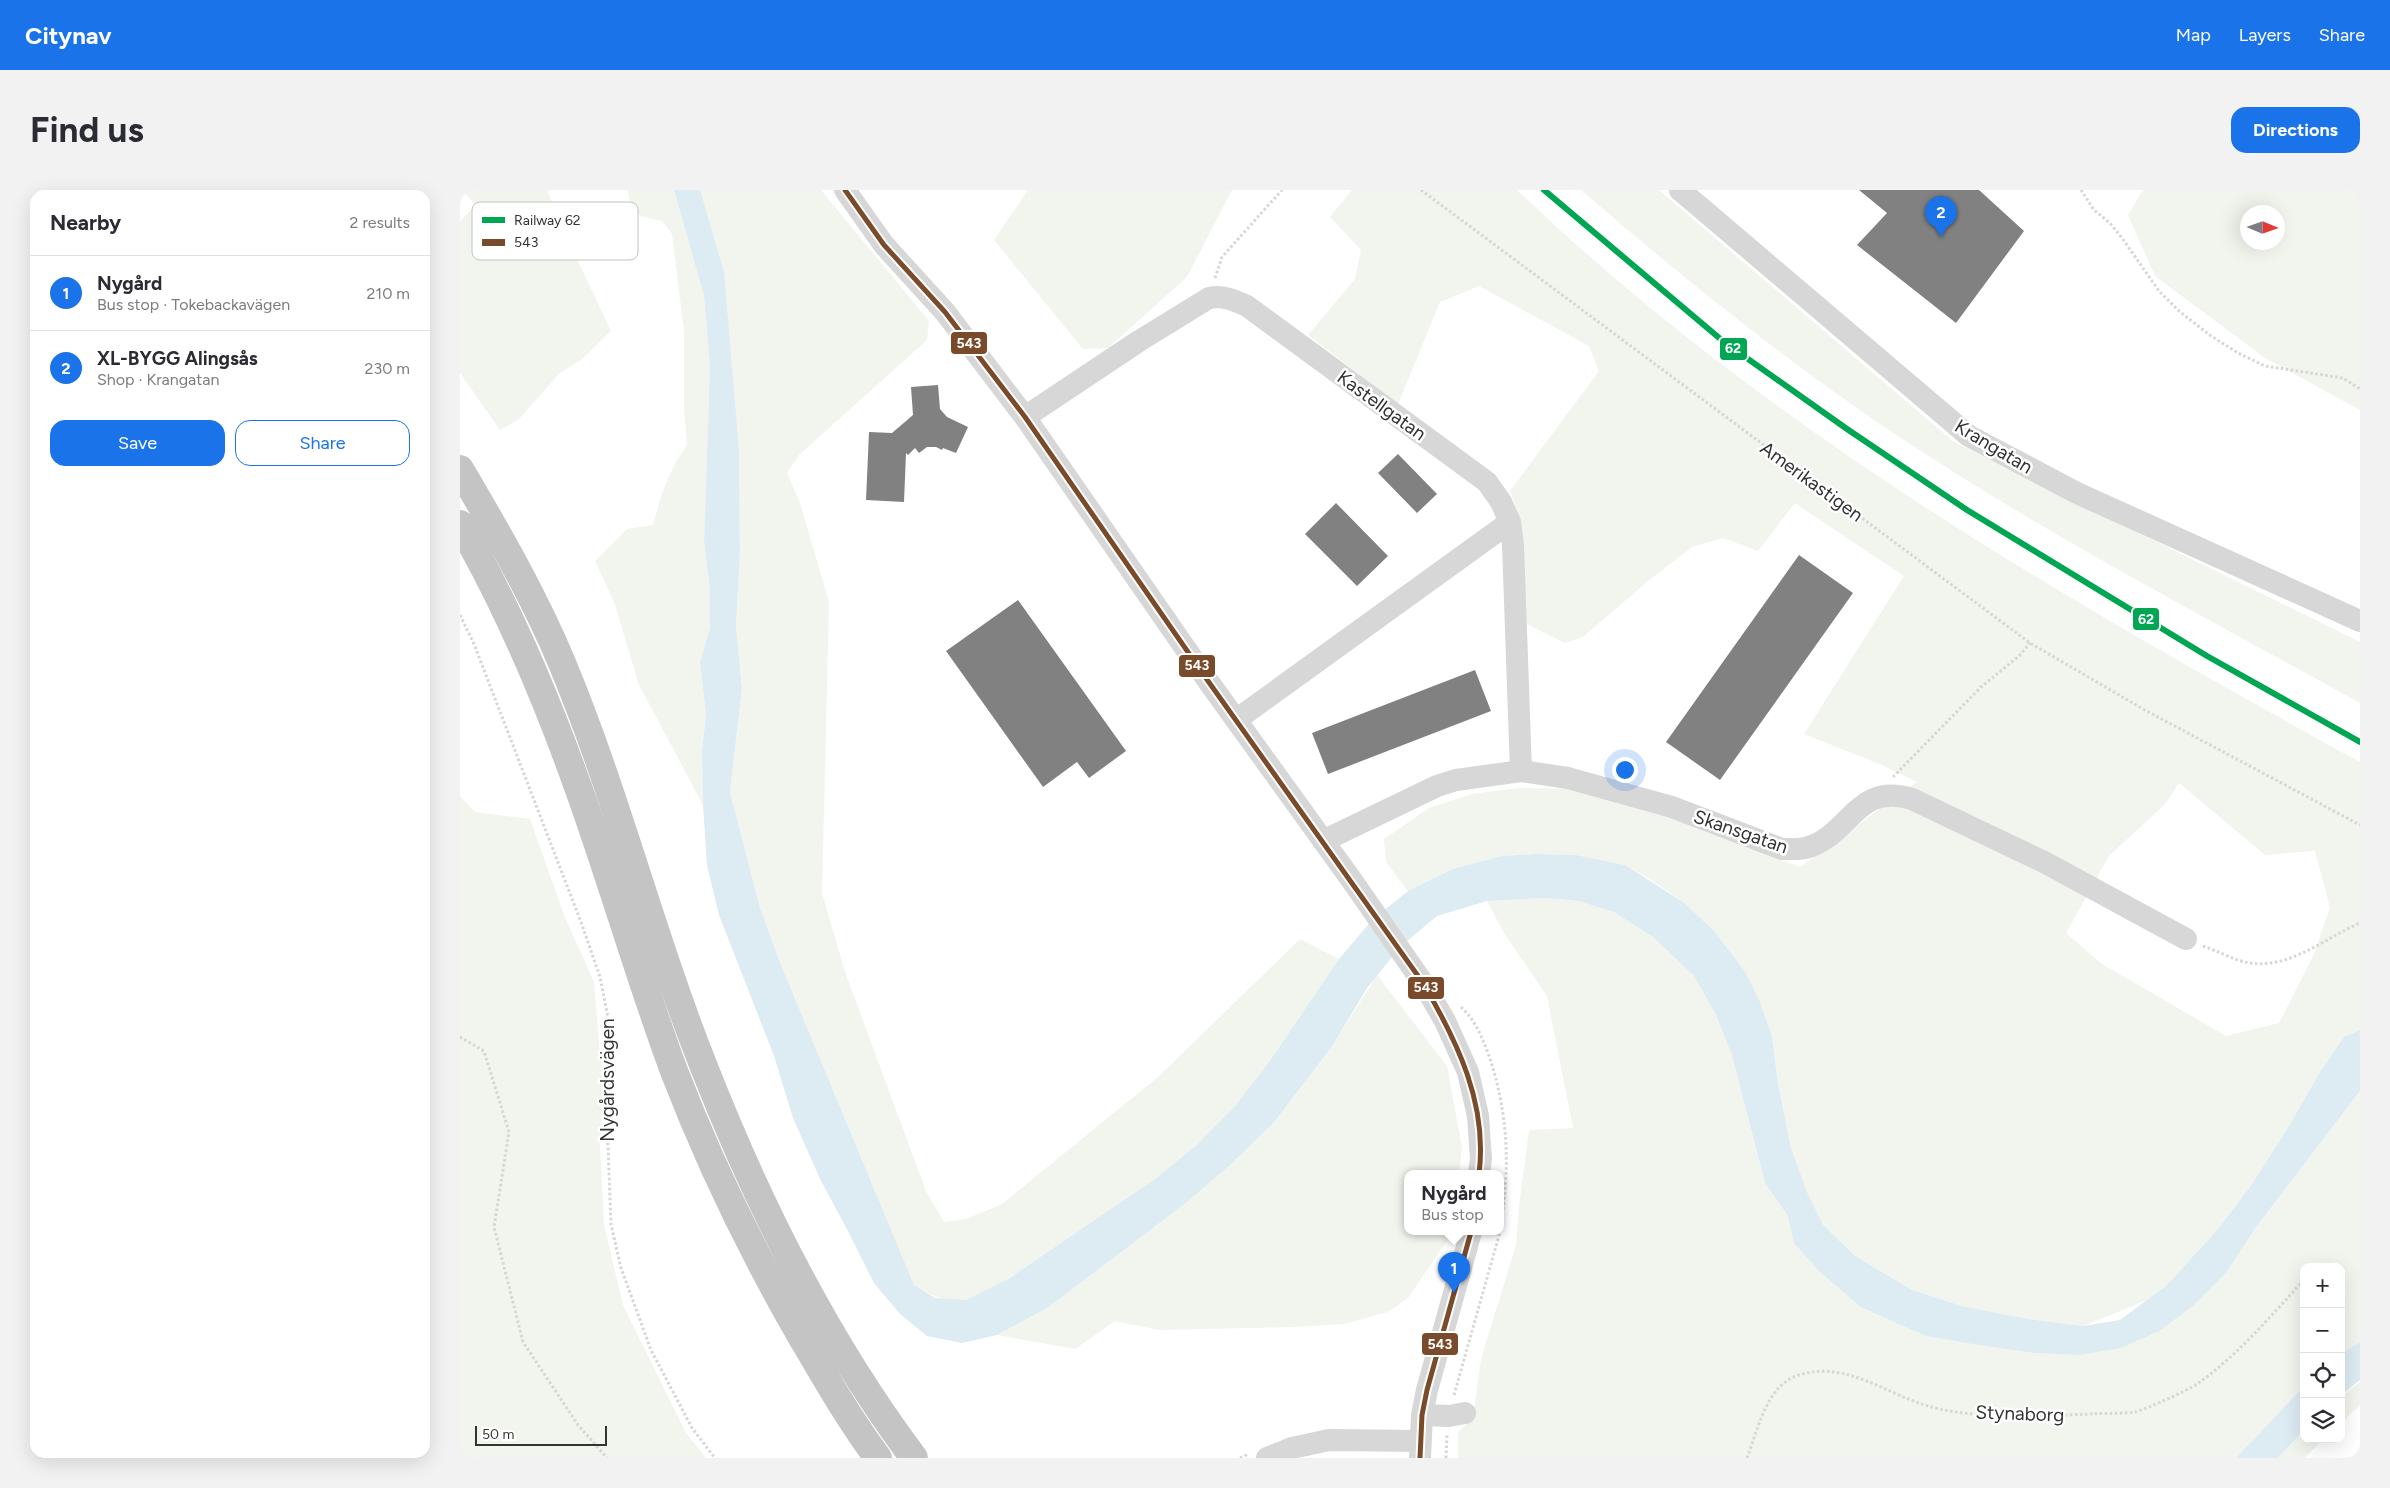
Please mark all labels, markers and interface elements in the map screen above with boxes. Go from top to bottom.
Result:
text: Citynav [25,21,112,50]
text: Map [2176,24,2211,46]
text: Layers [2239,24,2291,46]
text: Share [2319,24,2365,46]
button: Directions [2231,107,2360,153]
text: Find us [30,109,144,151]
pin: 2 [1925,196,1957,237]
legend [472,202,638,260]
north arrow [2240,205,2285,250]
text: Nearby [50,210,121,235]
text: Railway 62 [514,212,581,229]
text: 2 results [350,213,410,232]
text: 543 [514,234,538,251]
text: Nygård [97,272,162,295]
text: 1 [63,284,69,303]
text: 210 m [367,284,410,303]
text: Bus stop · Tokebackavägen [97,295,290,314]
line badge: 543 [950,331,988,355]
text: 543 [957,335,982,352]
line badge: 62 [1719,337,1748,361]
text: 62 [1725,340,1741,357]
text: XL-BYGG Alingsås [97,347,258,370]
text: 2 [61,359,71,378]
text: 230 m [365,359,410,378]
street label: Kastellgatan [1333,365,1431,445]
text: Shop · Krangatan [97,370,219,389]
street label: Krangatan [1951,414,2037,479]
button: Save [50,420,225,466]
button: Share [235,420,410,466]
street label: Amerikastigen [1756,436,1868,526]
line badge: 62 [2132,607,2160,631]
text: 62 [2138,611,2154,628]
line badge: 543 [1178,654,1216,678]
text: 543 [1185,657,1210,674]
your location [1612,757,1638,783]
street label: Skansgatan [1691,805,1791,858]
line badge: 543 [1407,976,1445,1000]
text: 543 [1414,979,1439,996]
street label: Nygårdsvägen [596,1018,619,1142]
popup [1404,1170,1504,1235]
text: Nygård [1421,1182,1487,1205]
text: Bus stop [1421,1205,1484,1224]
pin: 1 [1438,1252,1470,1293]
map controls [2300,1263,2345,1443]
button: + [2300,1263,2345,1308]
button: − [2300,1308,2345,1353]
line badge: 543 [1421,1332,1459,1356]
text: 543 [1428,1336,1453,1353]
button: locate [2300,1353,2345,1398]
button: layers [2300,1398,2345,1443]
street label: Stynaborg [1975,1400,2065,1427]
scale bar [475,1423,608,1446]
text: 50 m [482,1426,514,1443]

